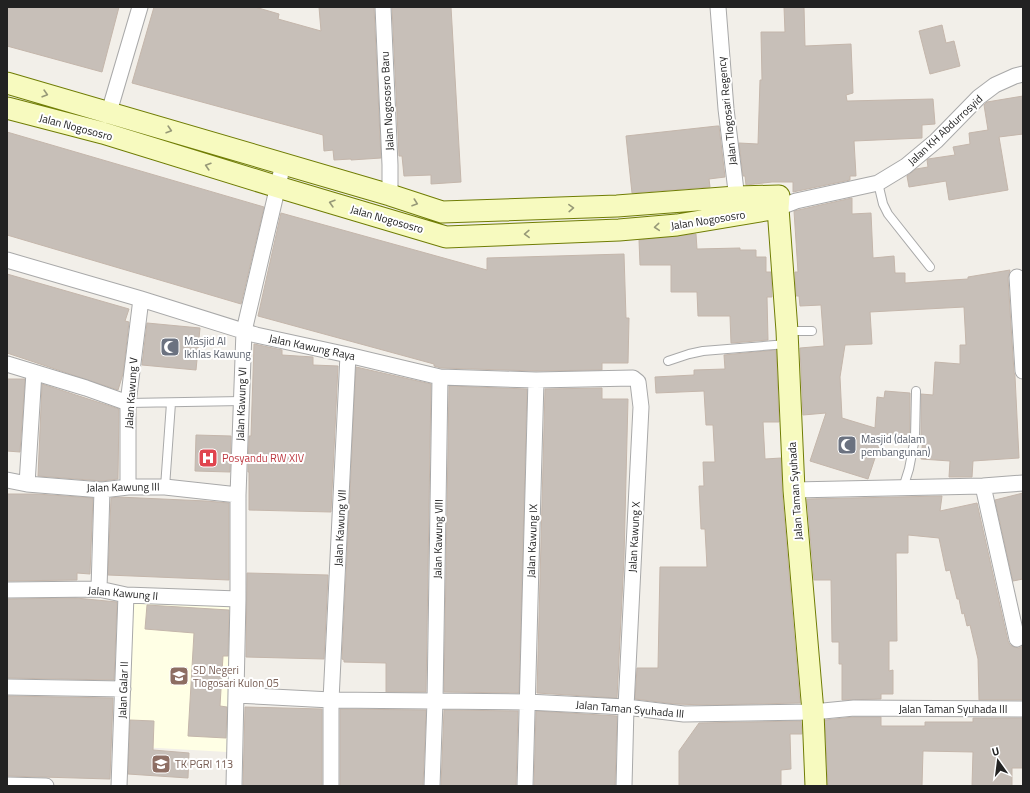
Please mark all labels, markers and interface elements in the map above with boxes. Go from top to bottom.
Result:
street label: Jalan Nogososro Baru [376,51,398,151]
street label: Jalan Tlogosari Regency [713,55,741,166]
one-way arrow [41,89,48,98]
street label: Jalan KH Abdurrosyid [904,91,986,169]
street label: Jalan Nogososro [38,110,115,145]
one-way arrow [166,125,173,134]
one-way arrow [204,162,211,171]
one-way arrow [411,198,418,207]
one-way arrow [329,199,336,208]
street label: Jalan Nogososro [349,201,426,237]
one-way arrow [568,204,574,212]
street label: Jalan Nogososro [670,206,747,234]
one-way arrow [654,222,660,231]
one-way arrow [524,229,530,238]
street label: Jalan Kawung Raya [267,330,357,364]
place label: Masjid Al Ikhlas Kawung [184,333,251,362]
mosque icon: Masjid Al Ikhlas Kawung [159,336,181,358]
street label: Jalan Kawung V [121,356,142,429]
street label: Jalan Kawung VI [232,367,250,441]
place label: Masjid (dalam pembangunan) [861,431,931,460]
mosque icon: Masjid (dalam pembangunan) [836,434,858,456]
street label: Jalan Taman Syuhada [784,441,806,541]
hospital icon: Posyandu RW XIV [197,447,219,469]
place label: Posyandu RW XIV [222,450,305,466]
street label: Jalan Kawung III [86,478,160,496]
street label: Jalan Kawung VII [330,489,350,567]
street label: Jalan Kawung VIII [429,499,447,579]
street label: Jalan Kawung X [624,501,644,573]
street label: Jalan Kawung IX [523,504,541,578]
street label: Jalan Kawung II [87,582,159,604]
street label: Jalan Galar II [114,661,132,719]
place label: SD Negeri Tlogosari Kulon 05 [193,662,279,691]
school or university icon: SD Negeri Tlogosari Kulon 05 [168,665,190,687]
street label: Jalan Taman Syuhada III [575,696,685,722]
street label: Jalan Taman Syuhada III [899,701,1007,717]
north arrow [978,741,1018,781]
text: U [990,743,1001,760]
school or university icon: TK PGRI 113 [150,753,172,775]
place label: TK PGRI 113 [175,756,233,772]

